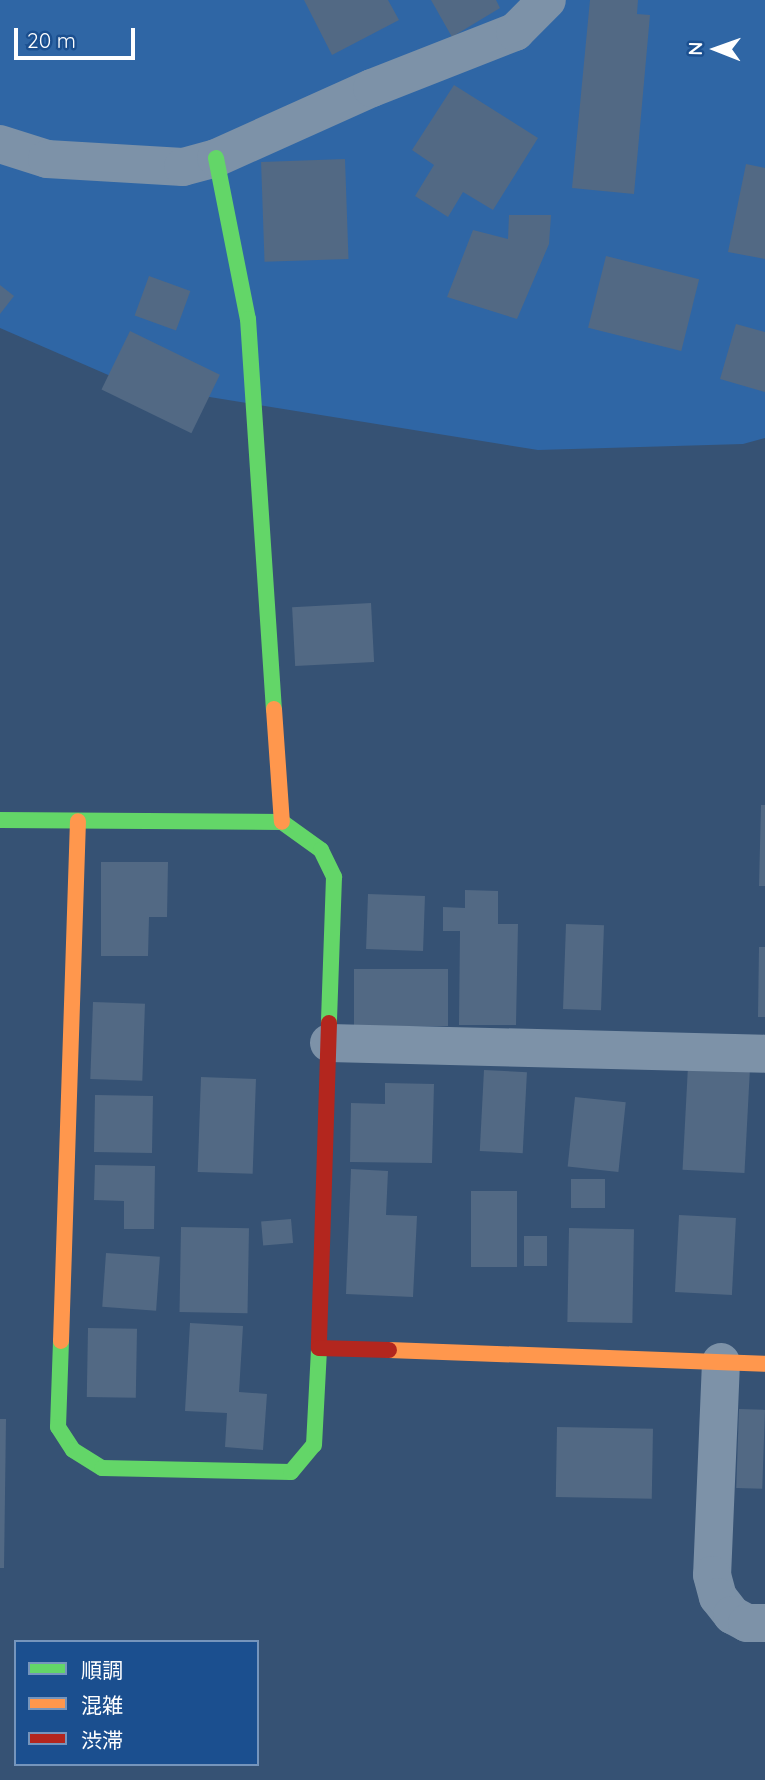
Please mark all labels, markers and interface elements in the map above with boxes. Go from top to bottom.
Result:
scale bar [18,14,138,58]
north arrow [681,14,751,84]
text: 20 m [27,27,76,53]
text: N [683,41,707,56]
legend [14,1640,259,1766]
text: 順調 [81,1657,123,1683]
text: 混雑 [81,1692,123,1718]
text: 渋滞 [81,1727,123,1753]

